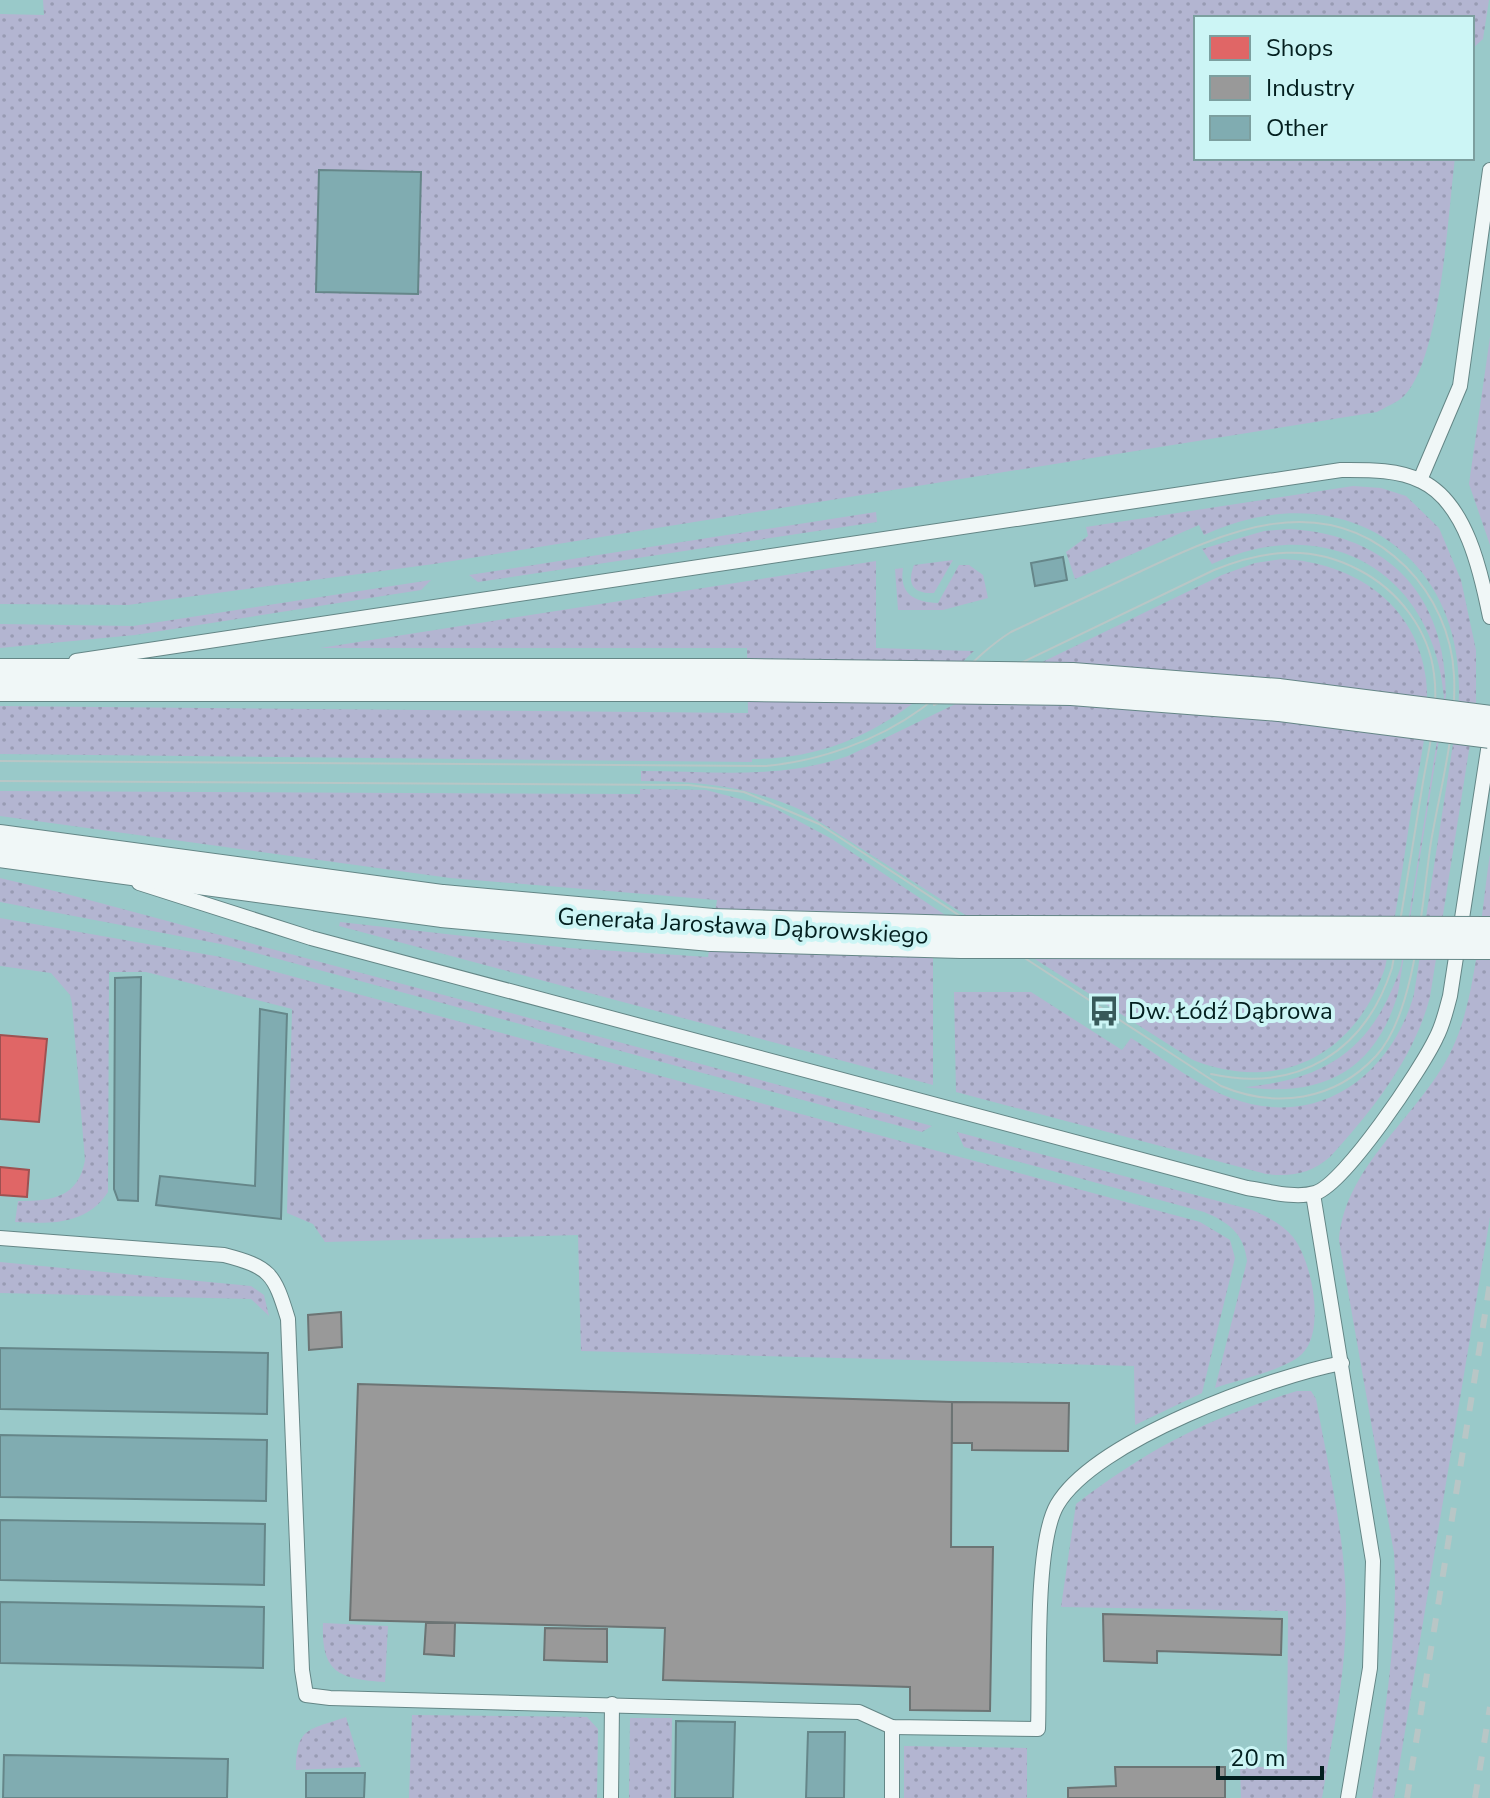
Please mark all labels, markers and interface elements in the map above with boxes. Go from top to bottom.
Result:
legend [1194,16,1474,160]
text: Shops [1266,32,1333,64]
text: Industry [1266,72,1355,104]
text: Other [1266,112,1328,144]
street label: Generała Jarosława Dąbrowskiego [557,900,929,952]
bus stop icon: Dw. Łódź Dąbrowa [1087,994,1121,1028]
place label: Dw. Łódź Dąbrowa [1128,995,1333,1027]
scale bar [1218,1730,1322,1780]
text: 20 m [1230,1742,1286,1774]

